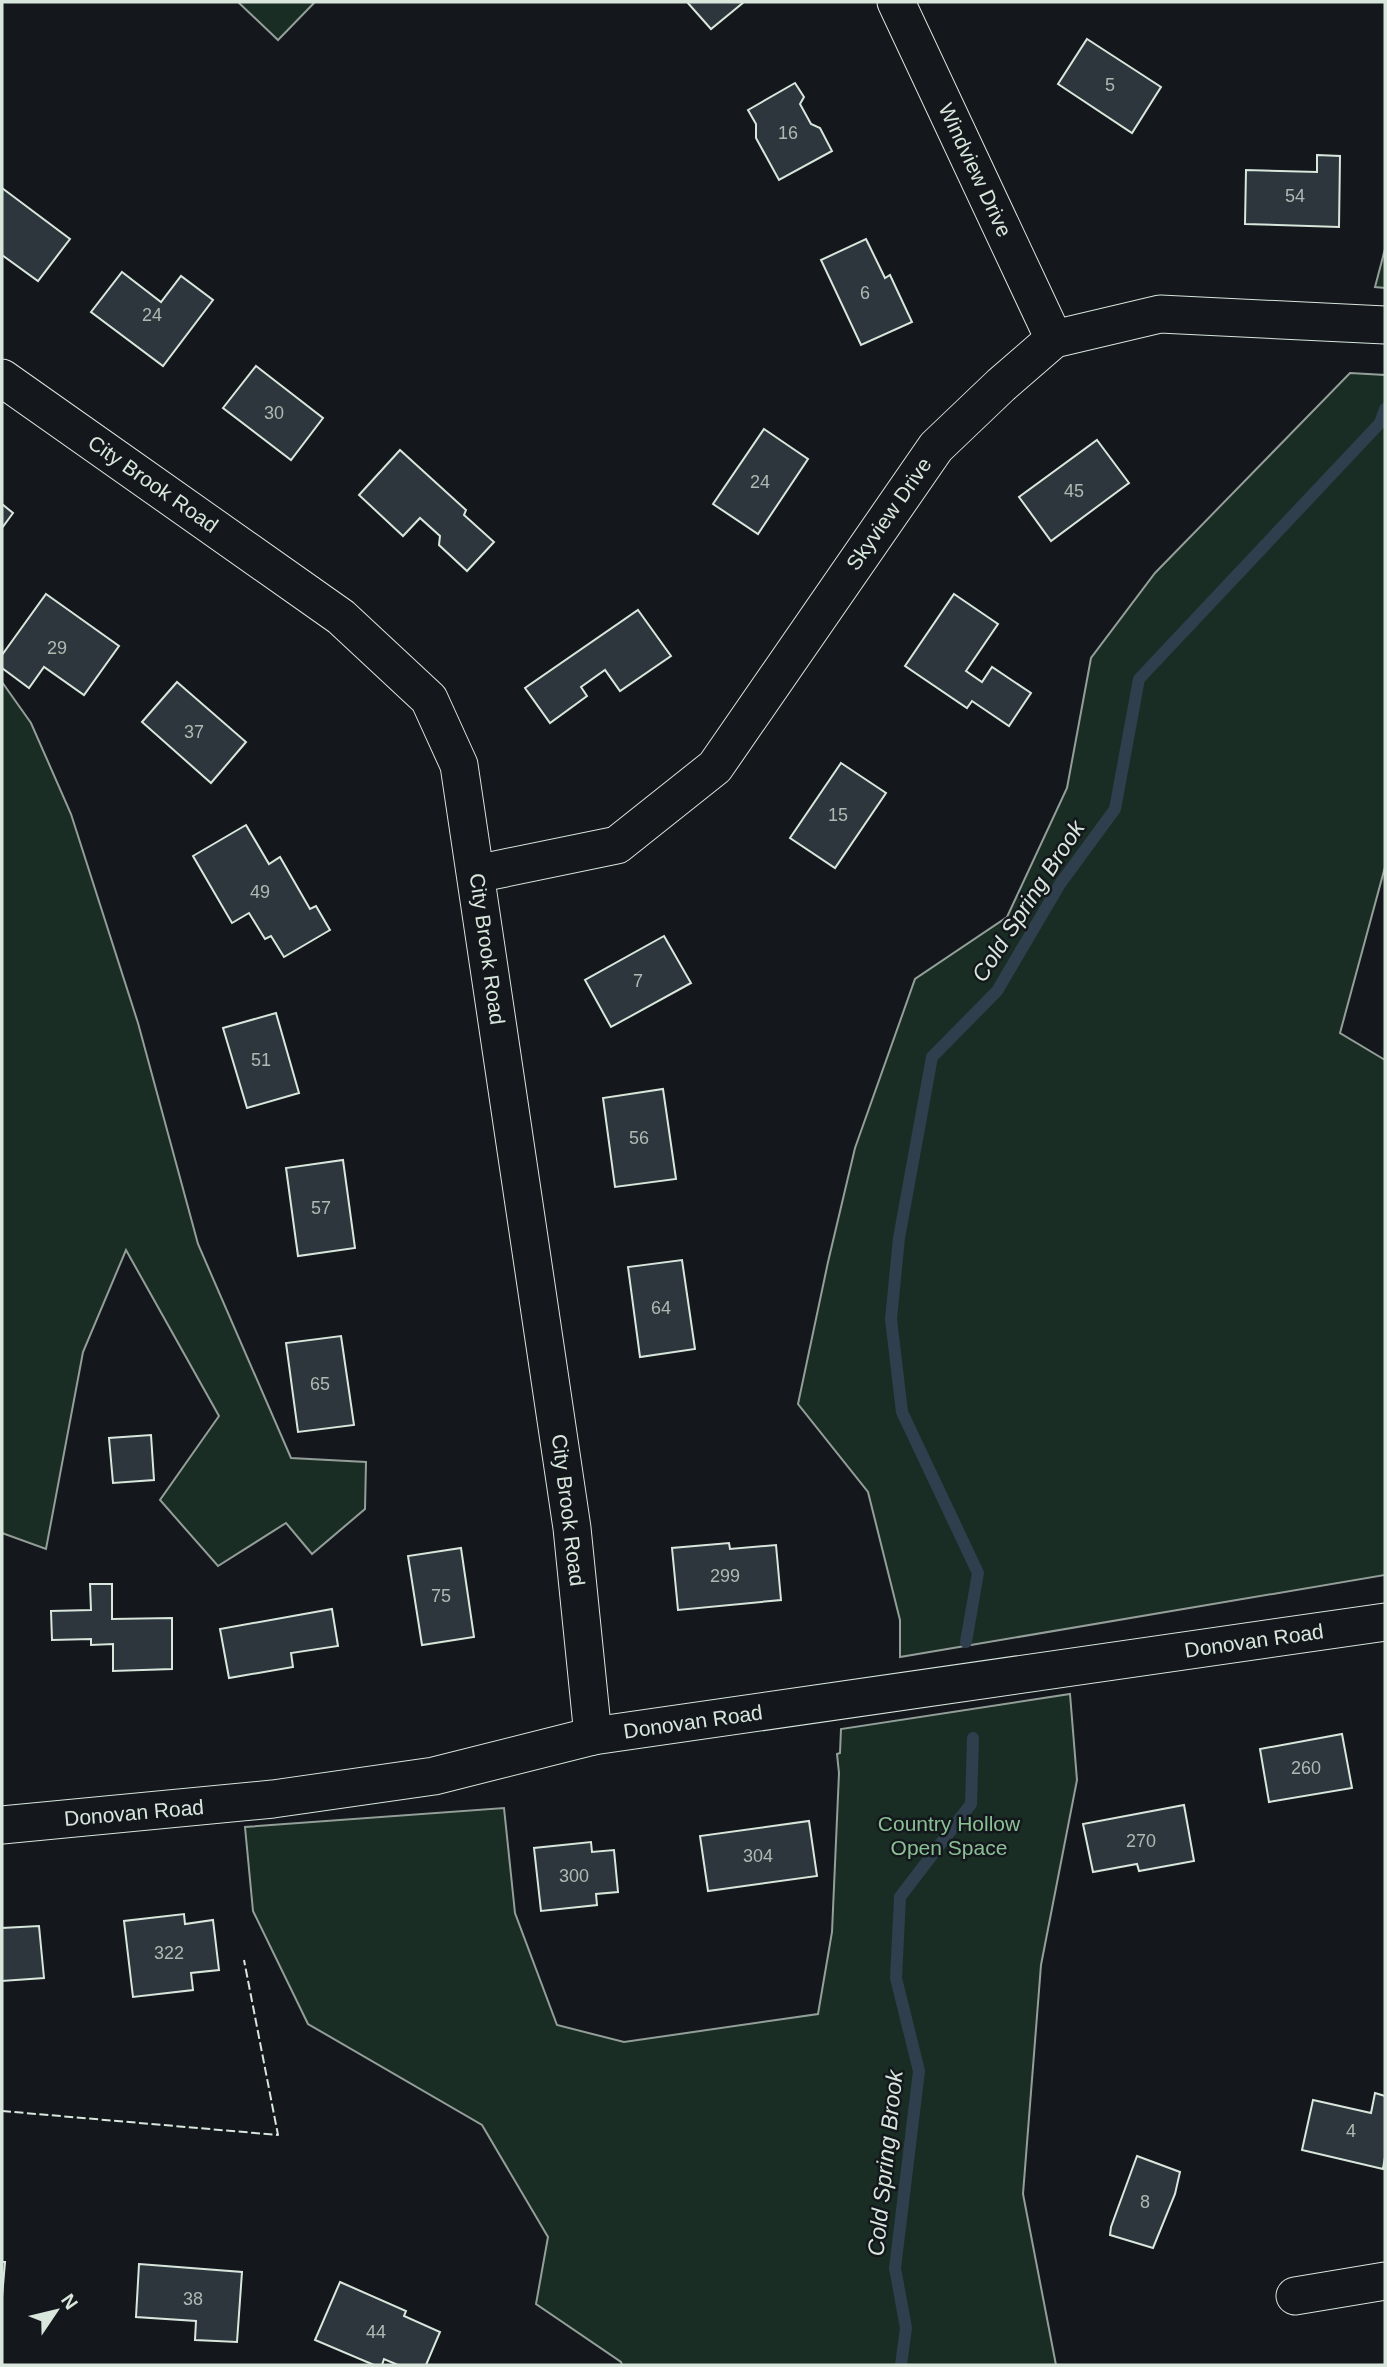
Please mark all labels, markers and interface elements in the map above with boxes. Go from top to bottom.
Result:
house number: 5 [1105,75,1115,95]
street label: Windview Drive [934,99,1016,240]
house number: 16 [778,123,798,143]
house number: 54 [1285,186,1305,206]
house number: 6 [860,283,870,303]
house number: 24 [142,305,162,325]
house number: 30 [264,403,284,423]
street label: City Brook Road [84,430,223,537]
street label: Skyview Drive [841,453,936,574]
house number: 24 [750,472,770,492]
house number: 45 [1064,481,1084,501]
house number: 29 [47,638,67,658]
house number: 37 [184,722,204,742]
house number: 15 [828,805,848,825]
water label: Cold Spring Brook [966,814,1091,986]
street label: City Brook Road [465,872,510,1026]
house number: 49 [250,882,270,902]
house number: 7 [633,971,643,991]
house number: 51 [251,1050,271,1070]
house number: 56 [629,1128,649,1148]
house number: 57 [311,1198,331,1218]
house number: 64 [651,1298,671,1318]
house number: 65 [310,1374,330,1394]
street label: City Brook Road [548,1433,589,1587]
house number: 299 [710,1566,740,1586]
house number: 75 [431,1586,451,1606]
street label: Donovan Road [1183,1619,1325,1662]
street label: Donovan Road [622,1700,764,1743]
house number: 260 [1291,1758,1321,1778]
street label: Donovan Road [63,1795,205,1830]
park label: Country Hollow Open Space [878,1812,1021,1859]
house number: 270 [1126,1831,1156,1851]
house number: 304 [743,1846,773,1866]
house number: 300 [559,1866,589,1886]
house number: 322 [154,1943,184,1963]
water label: Cold Spring Brook [862,2067,908,2257]
house number: 4 [1346,2121,1356,2141]
house number: 8 [1140,2192,1150,2212]
north arrow [21,2276,91,2346]
house number: 38 [183,2289,203,2309]
text: N [57,2290,82,2313]
house number: 44 [366,2322,386,2342]

